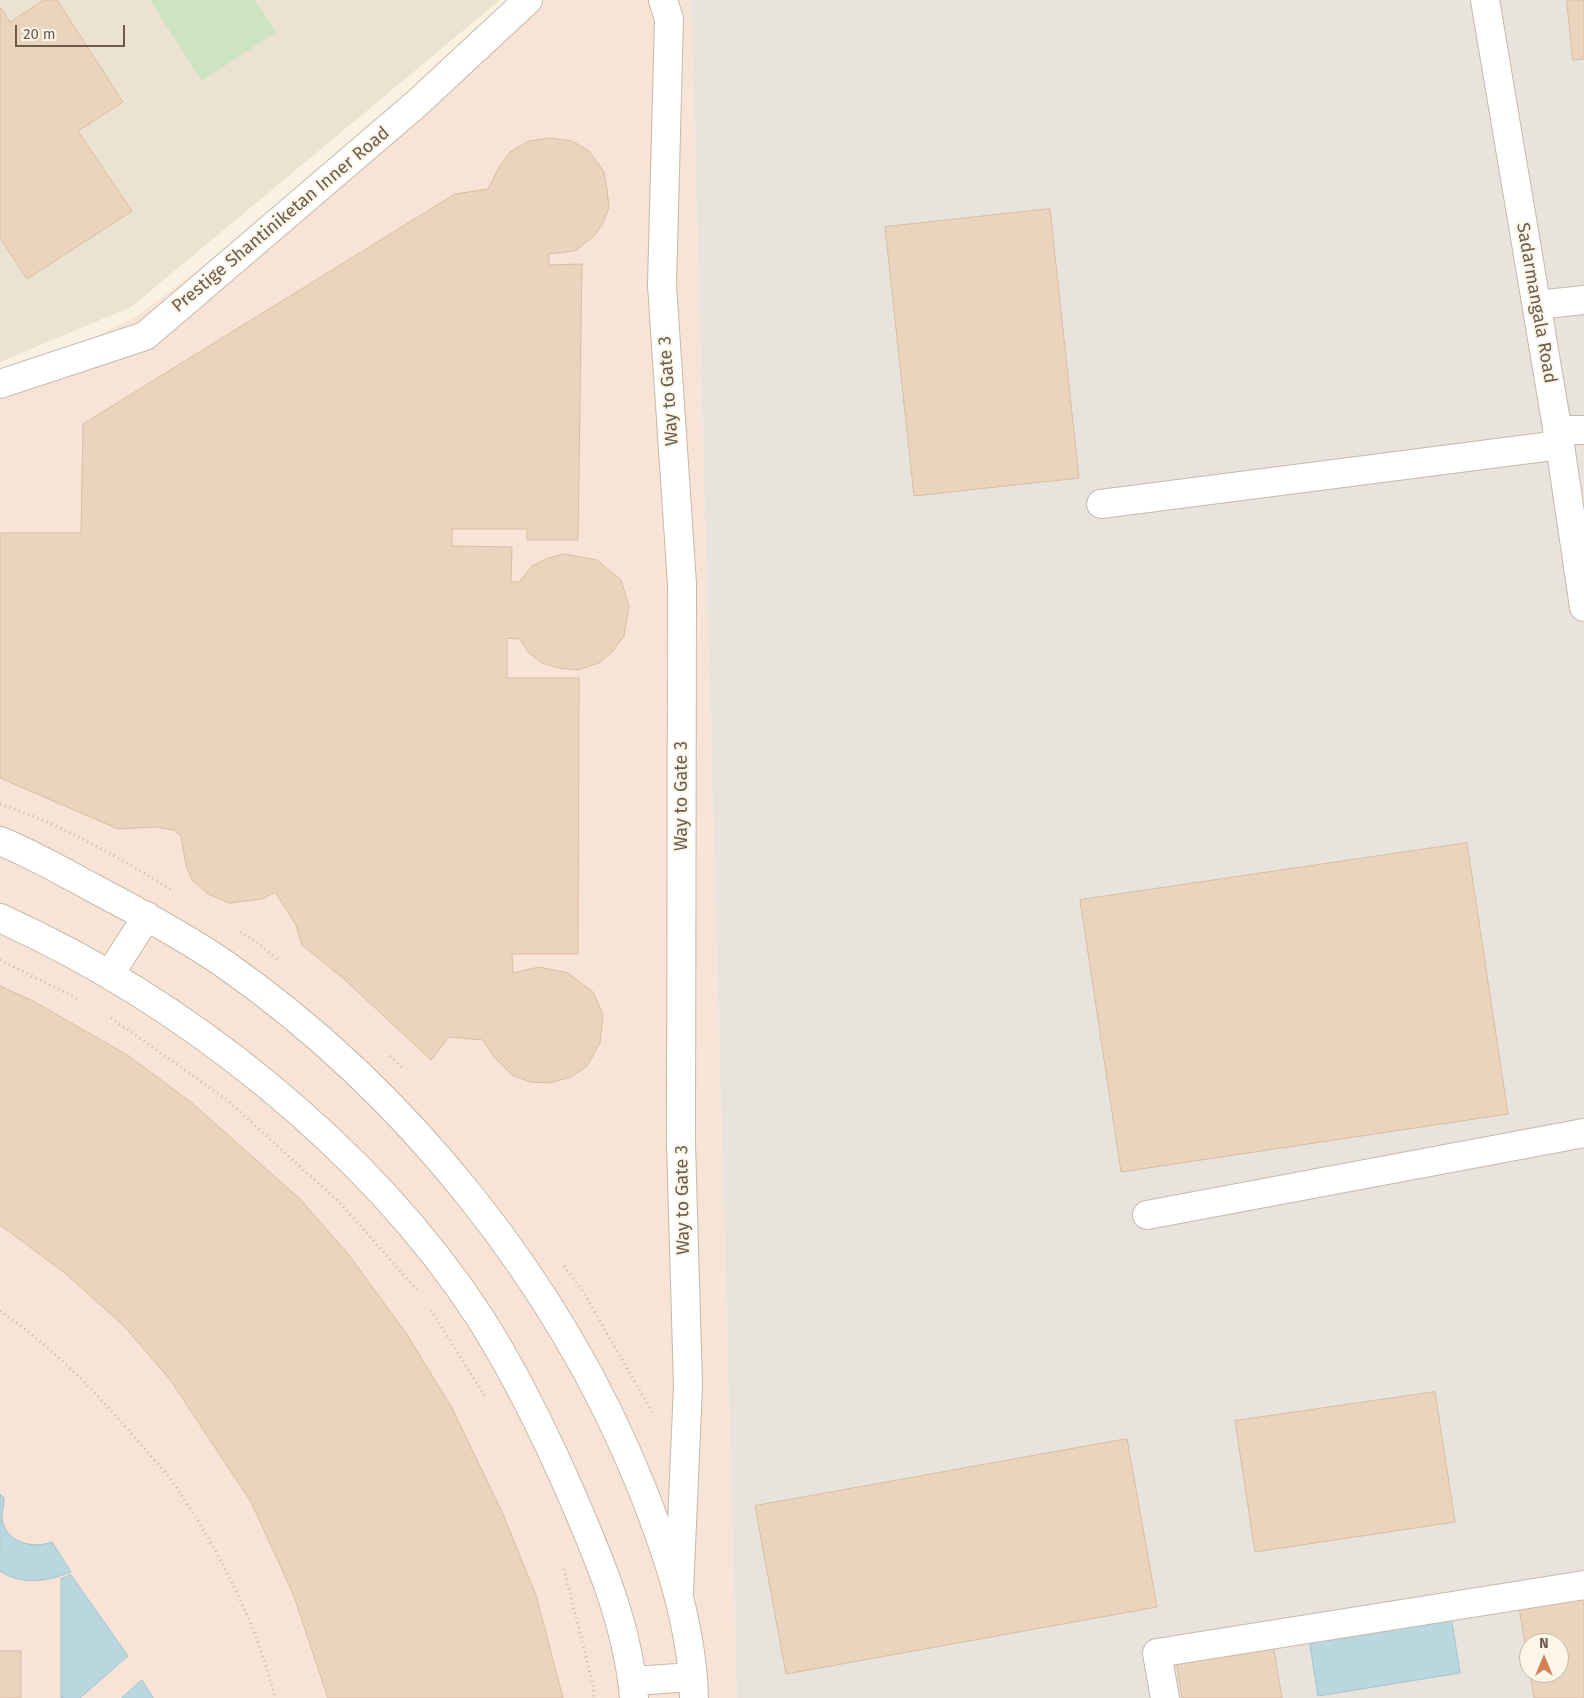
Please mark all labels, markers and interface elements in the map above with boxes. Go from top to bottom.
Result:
scale bar [18,15,128,47]
text: 20 m [23,25,56,43]
street label: Prestige Shantiniketan Inner Road [168,122,394,318]
street label: Sadarmangala Road [1511,221,1561,385]
street label: Way to Gate 3 [654,335,684,447]
street label: Way to Gate 3 [671,741,693,851]
street label: Way to Gate 3 [671,1145,695,1255]
north arrow [1519,1633,1569,1683]
text: N [1539,1635,1549,1652]

